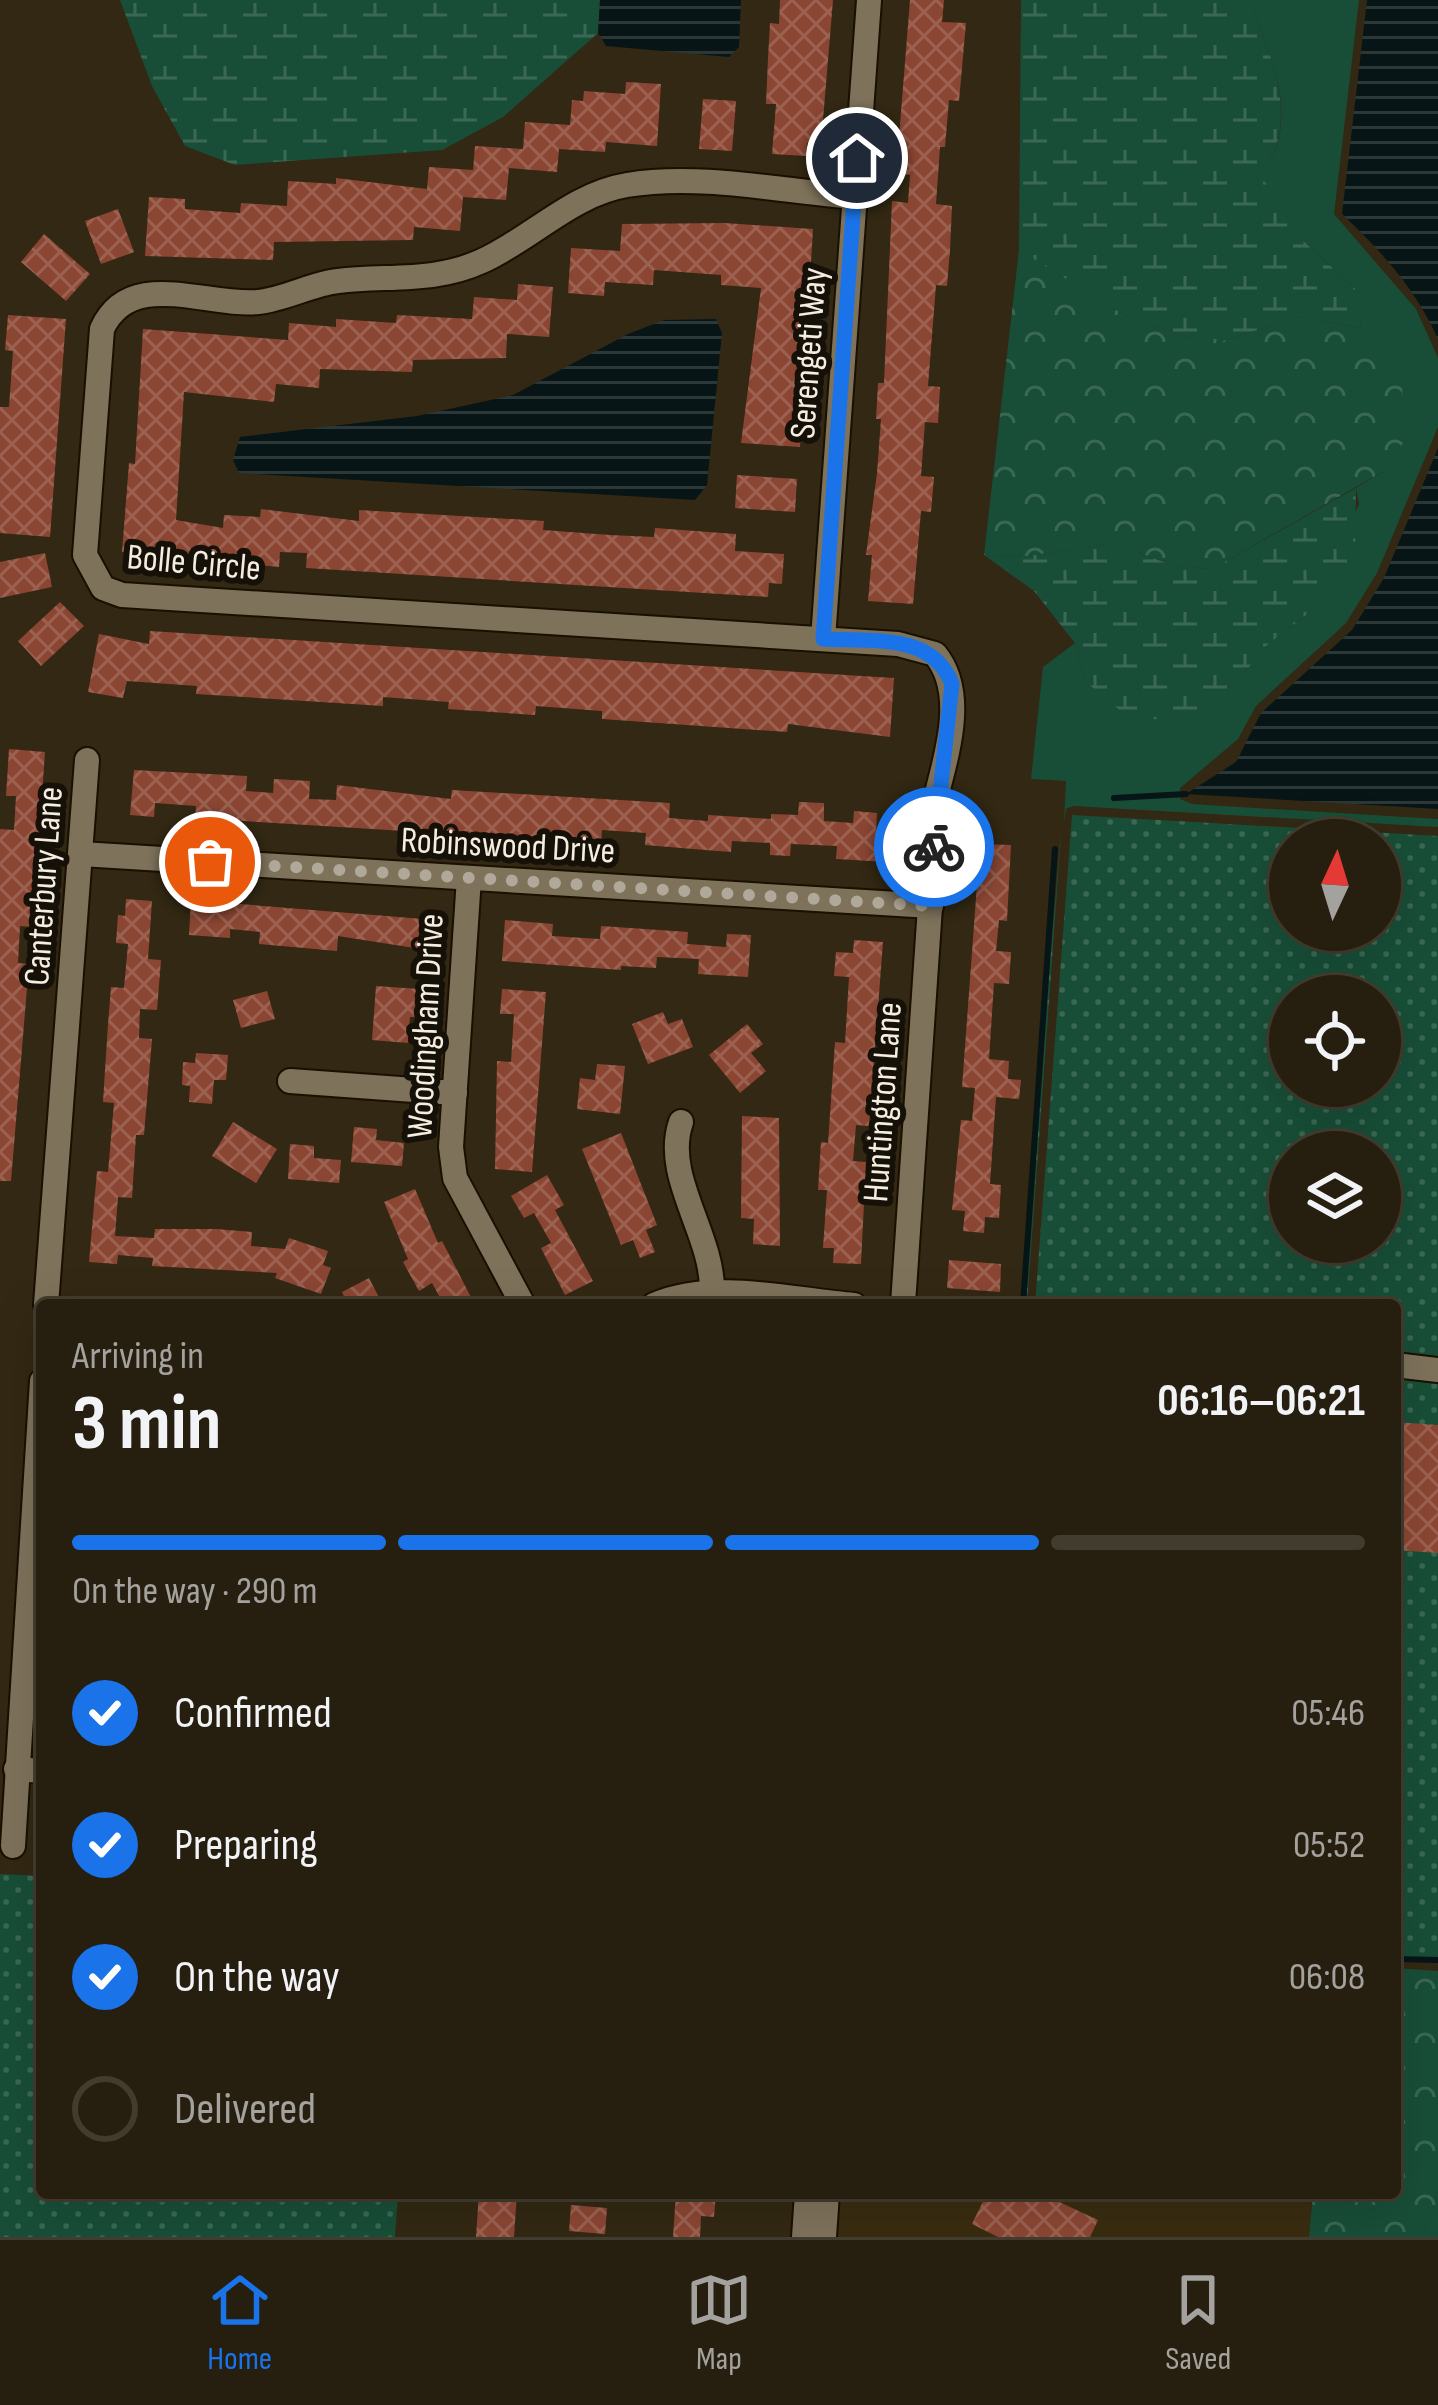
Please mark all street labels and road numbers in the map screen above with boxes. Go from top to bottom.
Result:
street label: Serengeti Way [782,266,837,440]
street label: Bolle Circle [125,536,262,591]
street label: Canterbury Lane [16,785,73,987]
street label: Robinswood Drive [400,819,616,874]
street label: Woodingham Drive [399,913,454,1140]
street label: Huntington Lane [855,1001,912,1203]

